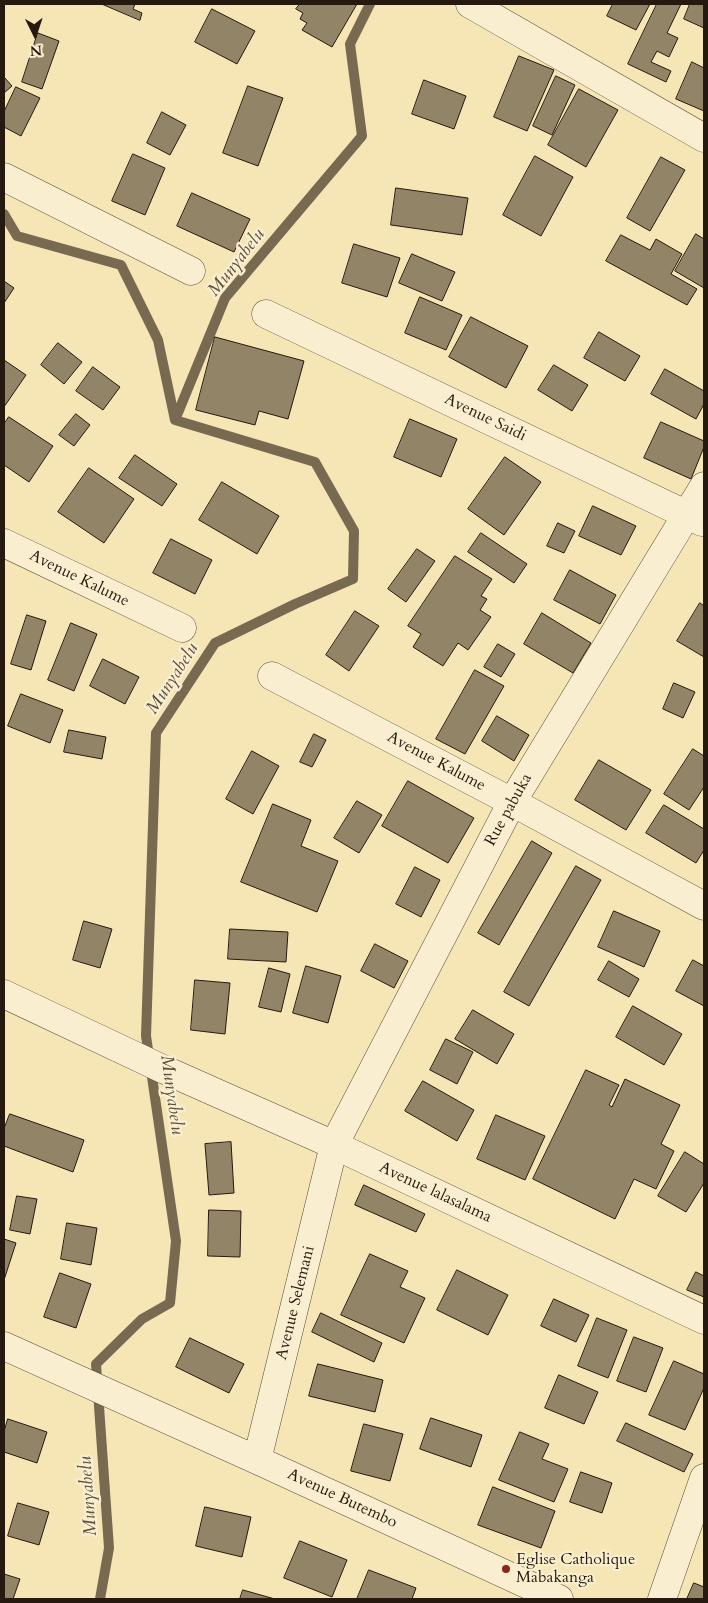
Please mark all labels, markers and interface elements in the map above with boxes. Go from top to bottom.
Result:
north arrow [10,10,60,60]
text: N [29,41,43,60]
water label: Munyabelu [204,225,270,301]
street label: Avenue Saidi [441,390,529,446]
street label: Avenue Kalume [26,547,132,611]
water label: Munyabelu [142,639,204,719]
street label: Avenue Kalume [384,728,488,796]
street label: Rue pabuka [481,770,537,850]
water label: Munyabelu [155,1054,187,1136]
street label: Avenue lalasalama [376,1159,494,1227]
street label: Avenue Selemani [273,1244,319,1362]
water label: Munyabelu [75,1455,103,1537]
street label: Avenue Butembo [284,1465,400,1533]
place label: Eglise Catholique Mabakanga [516,1550,635,1588]
marker: Eglise Catholique Mabakanga [500,1563,512,1575]

